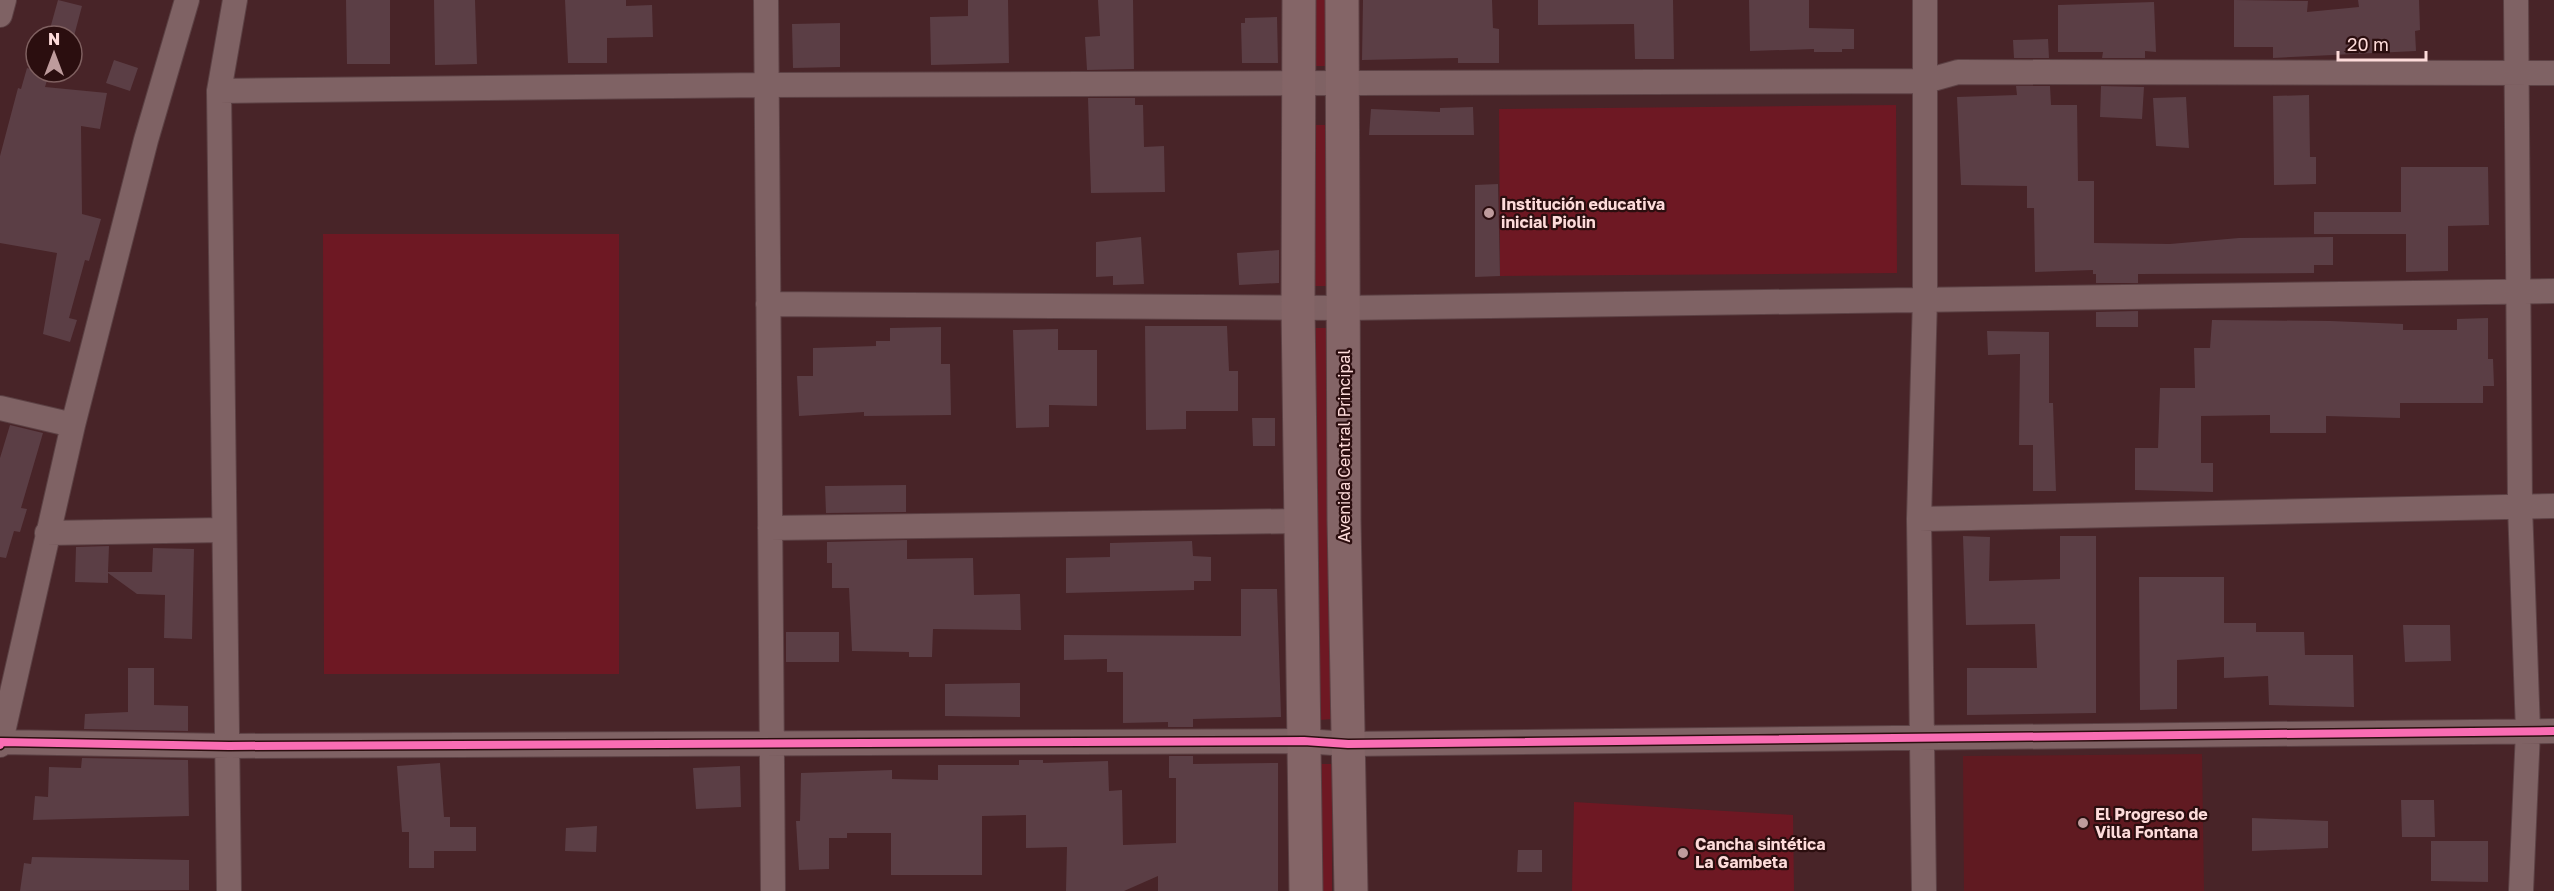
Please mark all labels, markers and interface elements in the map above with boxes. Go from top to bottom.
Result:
north arrow [24,24,84,84]
scale bar [2338,24,2426,62]
text: N [48,29,60,49]
text: 20 m [2347,33,2389,55]
place label: Institución educativa inicial Piolin [1501,194,1665,232]
marker: Institución educativa inicial Piolin [1482,206,1496,220]
street label: Avenida Central Principal [1334,349,1354,543]
place label: El Progreso de Villa Fontana [2095,804,2208,842]
marker: El Progreso de Villa Fontana [2076,816,2090,830]
place label: Cancha sintética La Gambeta [1695,834,1826,872]
marker: Cancha sintética La Gambeta [1676,846,1690,860]

